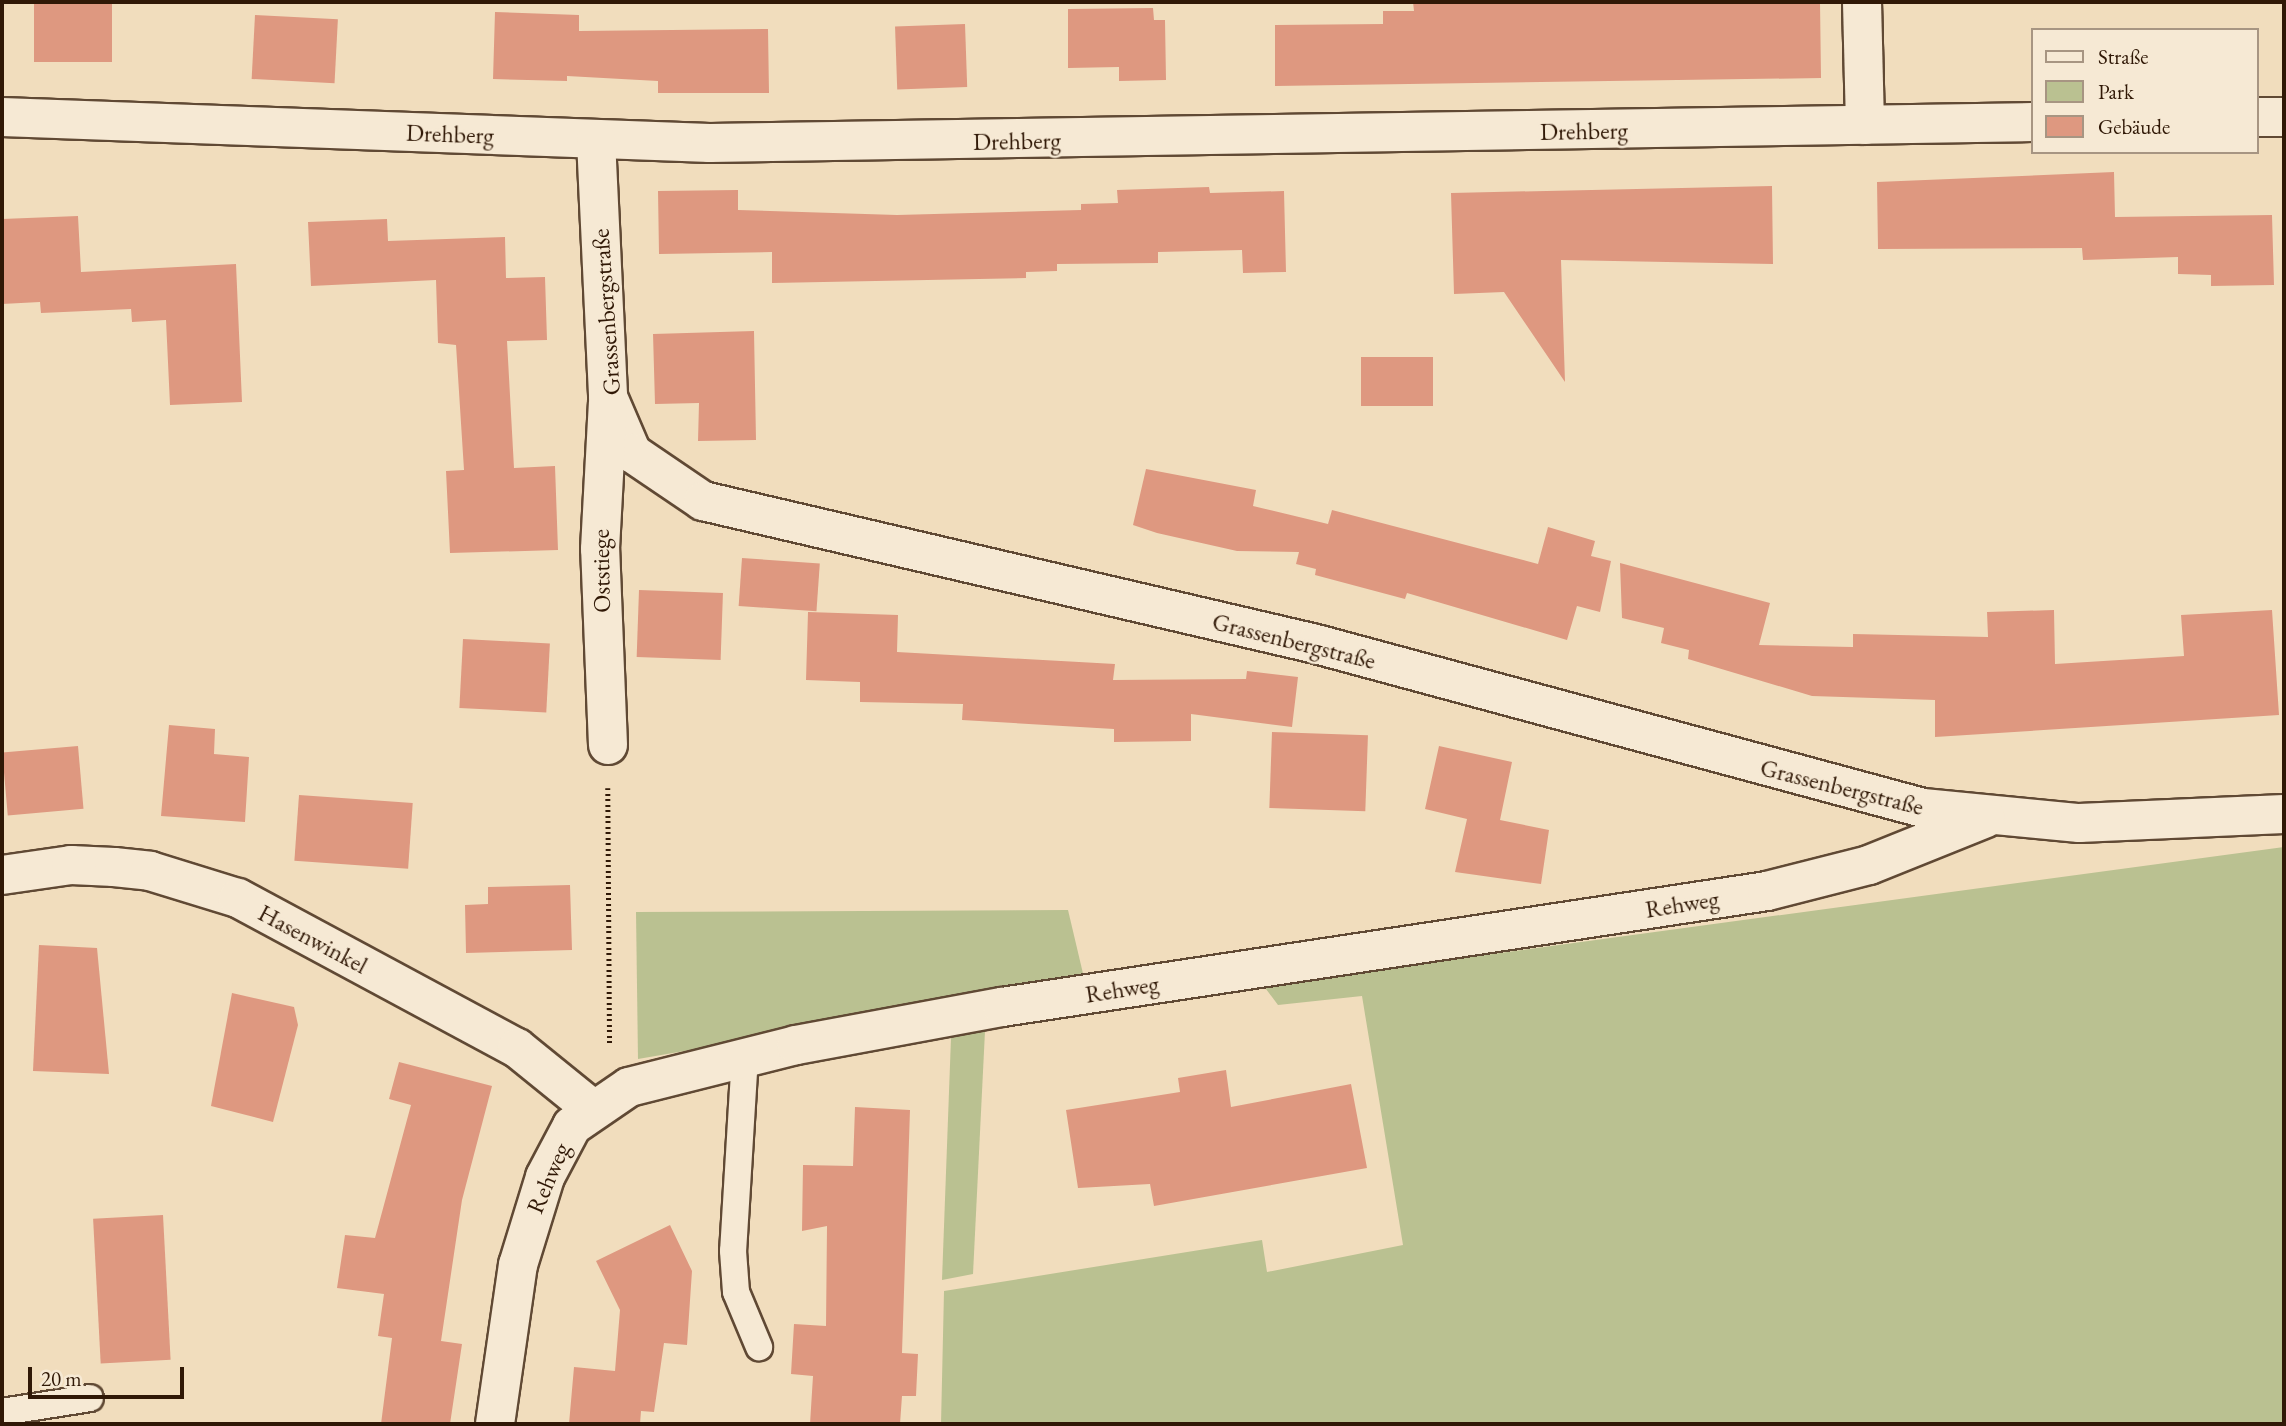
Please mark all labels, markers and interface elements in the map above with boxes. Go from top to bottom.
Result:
legend [2030,28,2258,154]
text: Straße [2098,43,2149,70]
text: Park [2098,78,2134,105]
text: Gebäude [2098,113,2170,140]
street label: Drehberg [1540,116,1628,146]
street label: Drehberg [406,118,494,150]
street label: Drehberg [973,126,1061,156]
street label: Grassenbergstraße [586,228,626,396]
street label: Oststiege [586,529,616,613]
street label: Grassenbergstraße [1209,607,1379,675]
street label: Grassenbergstraße [1757,753,1927,821]
street label: Rehweg [1643,884,1721,924]
street label: Hasenwinkel [253,898,373,980]
street label: Rehweg [1083,969,1161,1009]
street label: Rehweg [520,1138,576,1218]
scale bar [32,1352,187,1396]
text: 20 m [41,1365,82,1392]

